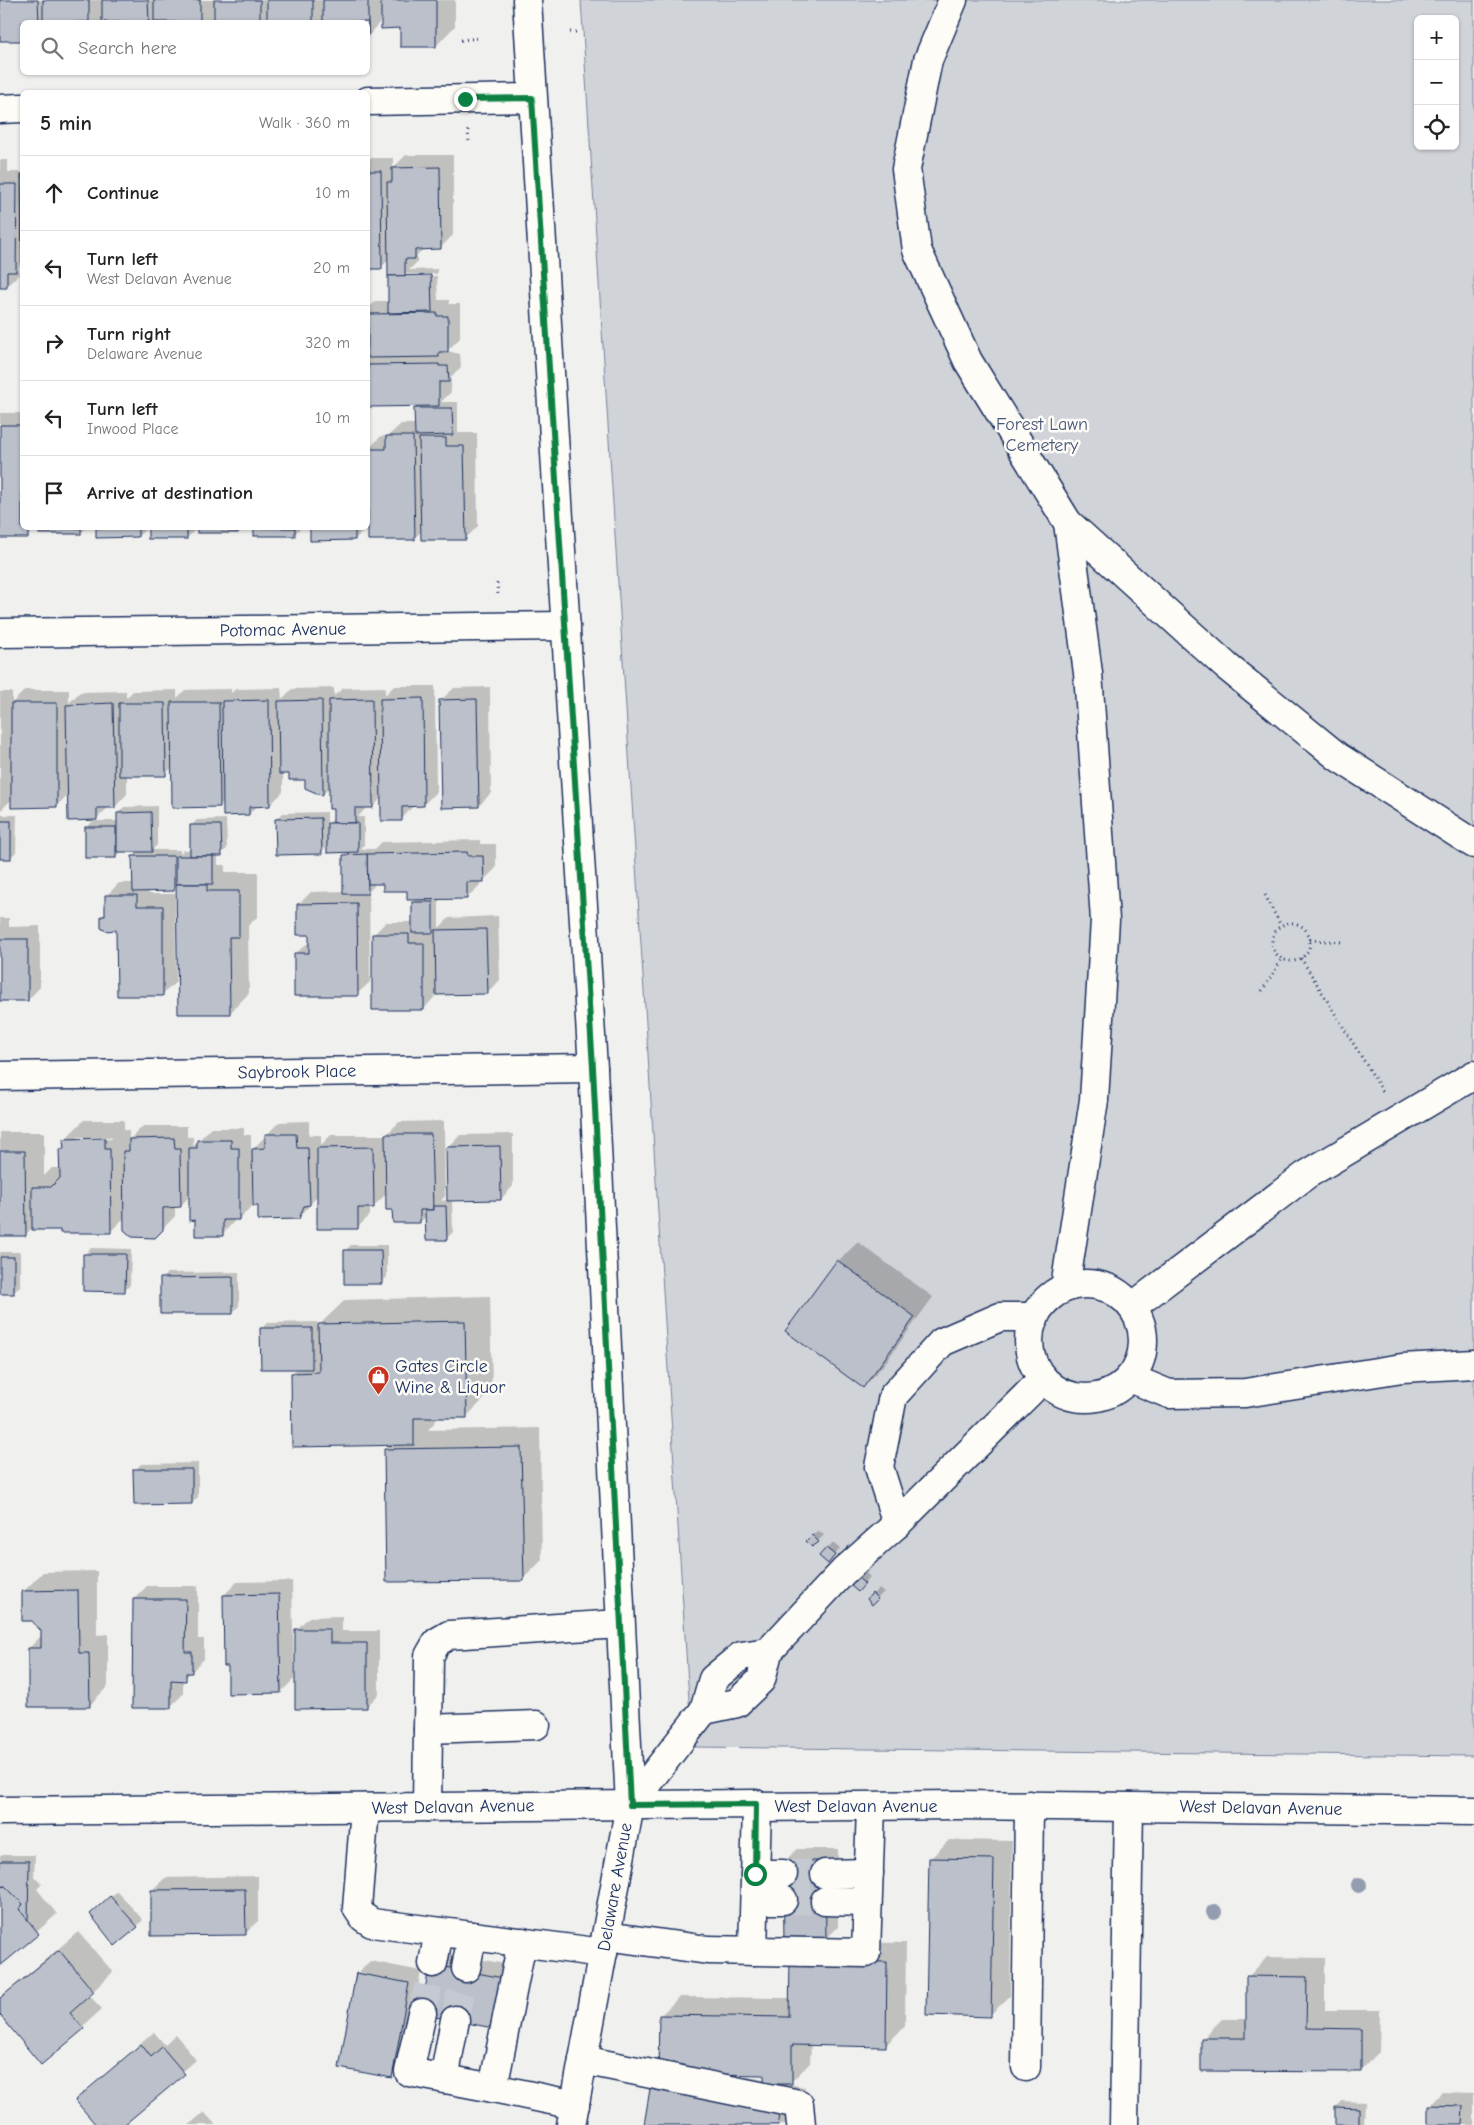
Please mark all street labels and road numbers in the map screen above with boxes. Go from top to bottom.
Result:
street label: Potomac Avenue [220,618,346,642]
street label: Saybrook Place [238,1060,356,1084]
street label: West Delavan Avenue [371,1795,535,1819]
street label: West Delavan Avenue [775,1796,937,1817]
street label: West Delavan Avenue [1179,1796,1343,1820]
street label: Delaware Avenue [593,1821,637,1953]

